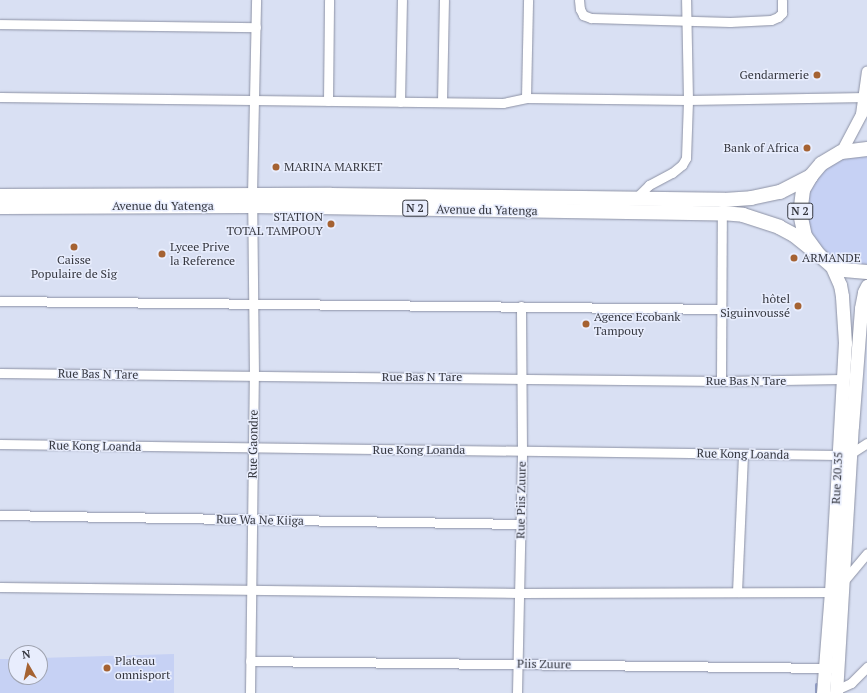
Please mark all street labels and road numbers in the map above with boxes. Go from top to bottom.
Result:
street label: Avenue du Yatenga [112,199,214,213]
road number: N 2 [402,199,428,217]
street label: Avenue du Yatenga [436,202,538,218]
road number: N 2 [787,202,813,220]
street label: Rue Bas N Tare [58,366,138,382]
street label: Rue Bas N Tare [382,370,462,384]
street label: Rue Bas N Tare [706,374,786,388]
street label: Rue Gaondre [245,409,261,479]
street label: Rue Kong Loanda [48,438,142,454]
street label: Rue Kong Loanda [373,443,465,457]
street label: Rue Kong Loanda [696,446,790,462]
street label: Rue 20.35 [828,451,846,505]
street label: Rue Piis Zuure [513,461,529,539]
street label: Rue Wa Ne Kiiga [216,512,304,528]
street label: Piis Zuure [517,656,571,672]

